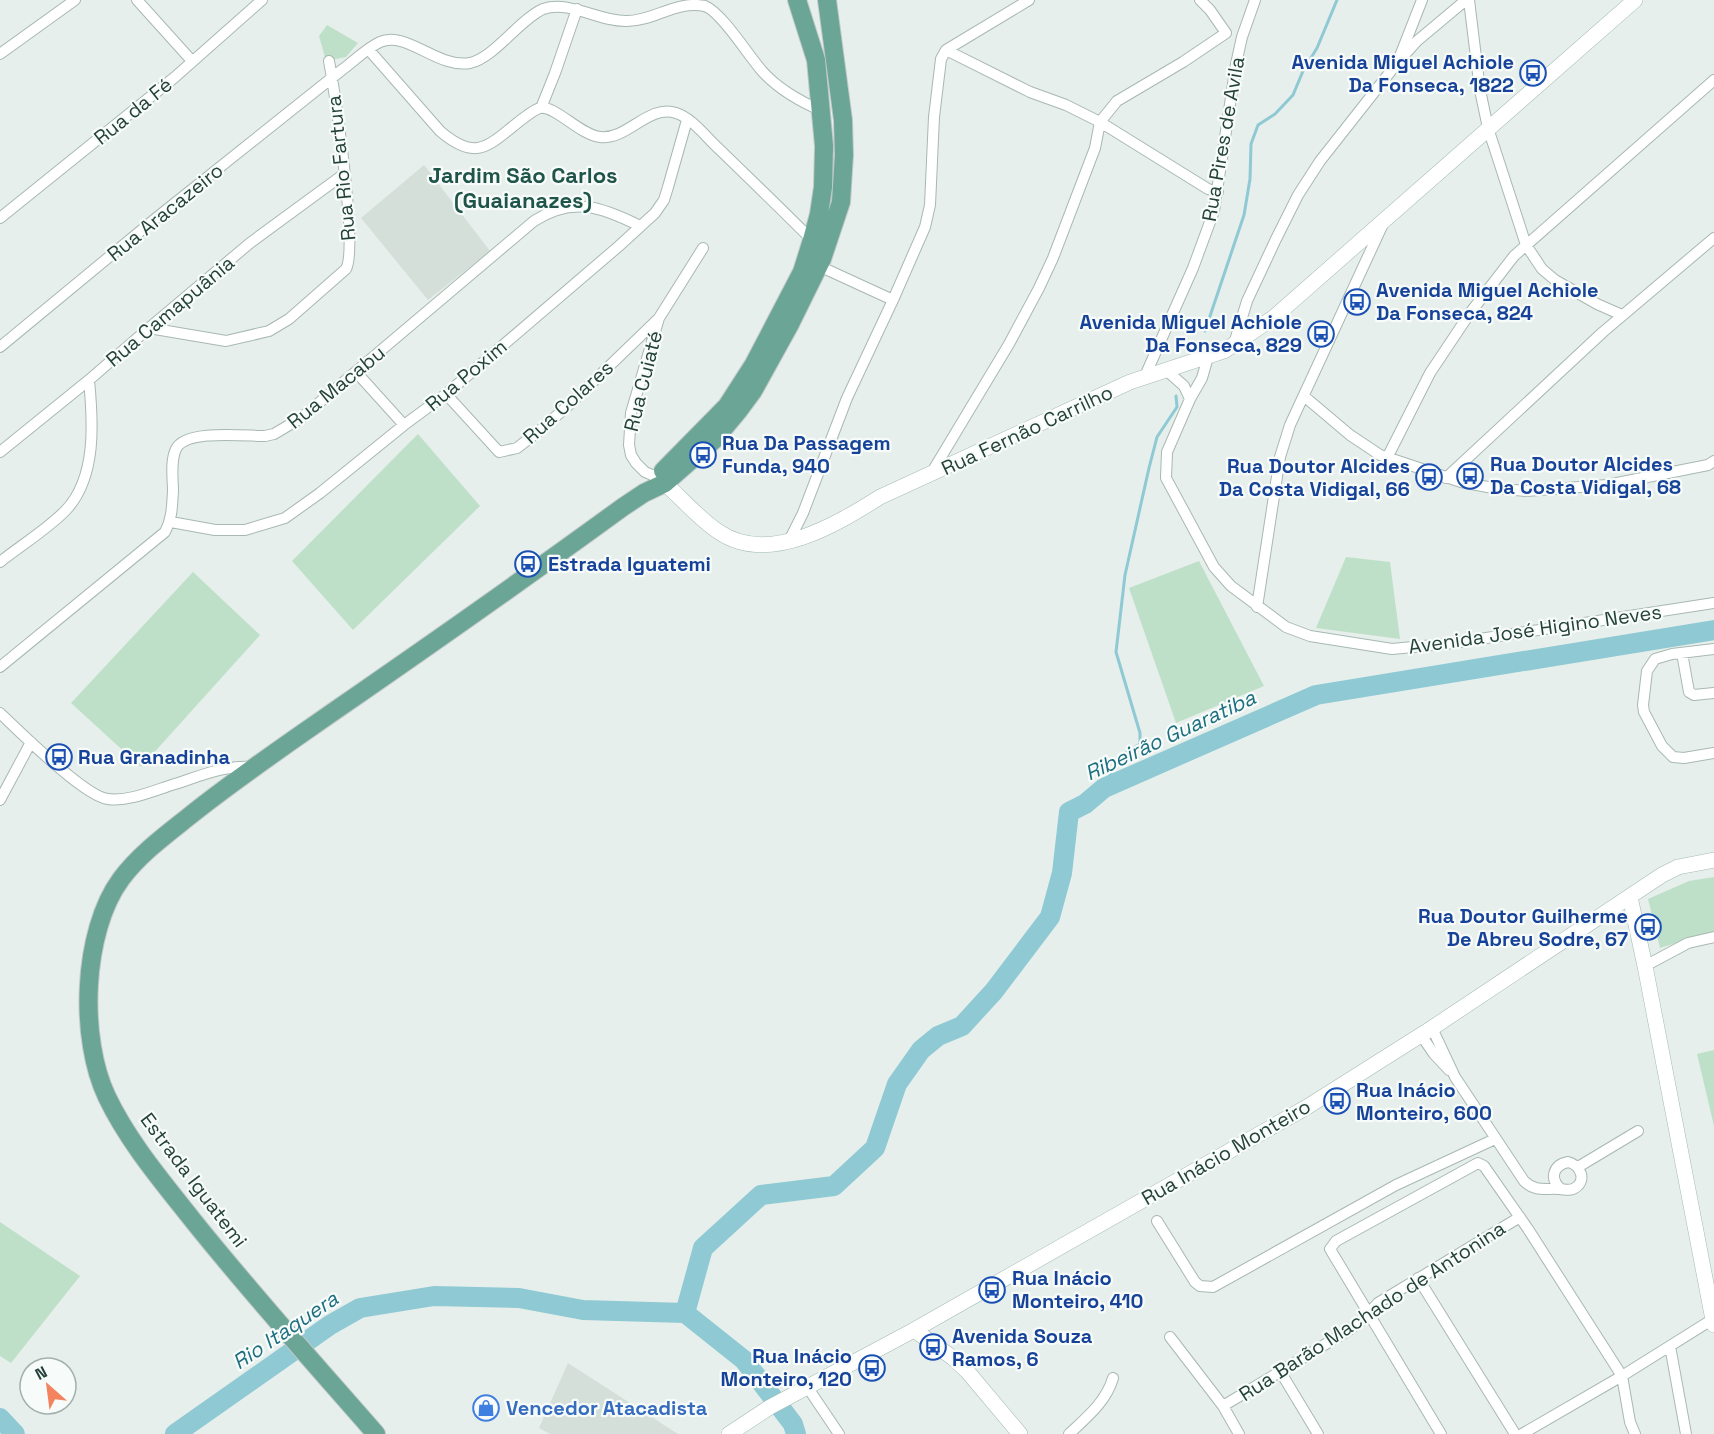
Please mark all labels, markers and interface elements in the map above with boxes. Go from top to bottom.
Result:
place label: Avenida Miguel Achiole Da Fonseca, 1822 [1291,49,1514,98]
street label: Rua Pires de Avila [1196,54,1250,224]
bus stop icon: Avenida Miguel Achiole Da Fonseca, 1822 [1518,58,1548,88]
street label: Rua da Fé [88,71,178,151]
street label: Rua Rio Fartura [320,94,362,242]
street label: Rua Aracazeiro [102,157,228,267]
district label: Jardim São Carlos (Guaianazes) [428,161,618,214]
street label: Rua Camapuânia [100,250,240,372]
place label: Avenida Miguel Achiole Da Fonseca, 824 [1376,277,1599,326]
bus stop icon: Avenida Miguel Achiole Da Fonseca, 824 [1342,287,1372,317]
place label: Avenida Miguel Achiole Da Fonseca, 829 [1079,309,1302,358]
bus stop icon: Avenida Miguel Achiole Da Fonseca, 829 [1306,319,1336,349]
street label: Rua Cuiaté [618,328,668,434]
street label: Rua Poxim [420,333,512,417]
street label: Rua Macabu [282,340,390,434]
street label: Rua Colares [517,355,619,449]
street label: Rua Fernão Carrilho [937,379,1117,481]
place label: Rua Da Passagem Funda, 940 [722,430,891,479]
bus stop icon: Rua Da Passagem Funda, 940 [688,440,718,470]
place label: Rua Doutor Alcides Da Costa Vidigal, 68 [1490,451,1681,500]
place label: Rua Doutor Alcides Da Costa Vidigal, 66 [1219,453,1410,502]
bus stop icon: Rua Doutor Alcides Da Costa Vidigal, 68 [1455,461,1485,491]
bus stop icon: Rua Doutor Alcides Da Costa Vidigal, 66 [1414,462,1444,492]
bus stop icon: Estrada Iguatemi [513,549,543,579]
place label: Estrada Iguatemi [548,551,711,577]
street label: Avenida José Higino Neves [1407,598,1663,660]
water label: Ribeirão Guaratiba [1080,683,1261,786]
bus stop icon: Rua Granadinha [44,742,74,772]
place label: Rua Granadinha [78,744,230,770]
place label: Rua Doutor Guilherme De Abreu Sodre, 67 [1418,903,1628,952]
bus stop icon: Rua Doutor Guilherme De Abreu Sodre, 67 [1633,912,1663,942]
place label: Rua Inácio Monteiro, 600 [1356,1077,1492,1126]
bus stop icon: Rua Inácio Monteiro, 600 [1322,1086,1352,1116]
street label: Rua Inácio Monteiro [1137,1093,1315,1211]
street label: Estrada Iguatemi [135,1107,253,1253]
street label: Rua Barão Machado de Antonina [1234,1215,1510,1407]
place label: Rua Inácio Monteiro, 410 [1012,1265,1144,1314]
bus stop icon: Rua Inácio Monteiro, 410 [977,1275,1007,1305]
water label: Rio Itaquera [227,1284,344,1375]
place label: Avenida Souza Ramos, 6 [952,1323,1093,1372]
bus stop icon: Avenida Souza Ramos, 6 [918,1332,948,1362]
place label: Rua Inácio Monteiro, 120 [721,1343,852,1392]
bus stop icon: Rua Inácio Monteiro, 120 [857,1353,887,1383]
north arrow [18,1356,78,1416]
text: N [32,1361,51,1385]
shop icon: Vencedor Atacadista [471,1393,501,1423]
place label: Vencedor Atacadista [506,1395,708,1421]

